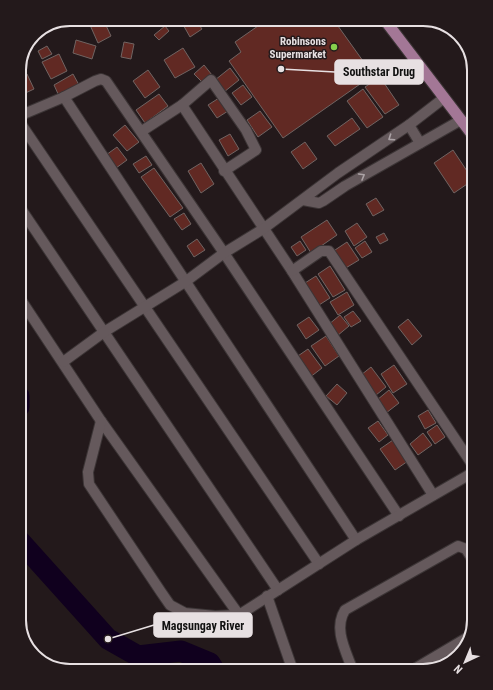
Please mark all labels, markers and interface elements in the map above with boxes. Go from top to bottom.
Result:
place label: Robinsons Supermarket [270,35,327,61]
marker: Robinsons Supermarket [329,42,339,52]
callout: Southstar Drug [335,60,423,84]
text: Southstar Drug [343,65,415,79]
one-way arrow [388,133,395,140]
one-way arrow [358,173,365,181]
callout: Magsungay River [154,613,252,637]
text: Magsungay River [162,619,244,633]
north arrow [445,642,485,682]
text: N [451,662,465,676]

